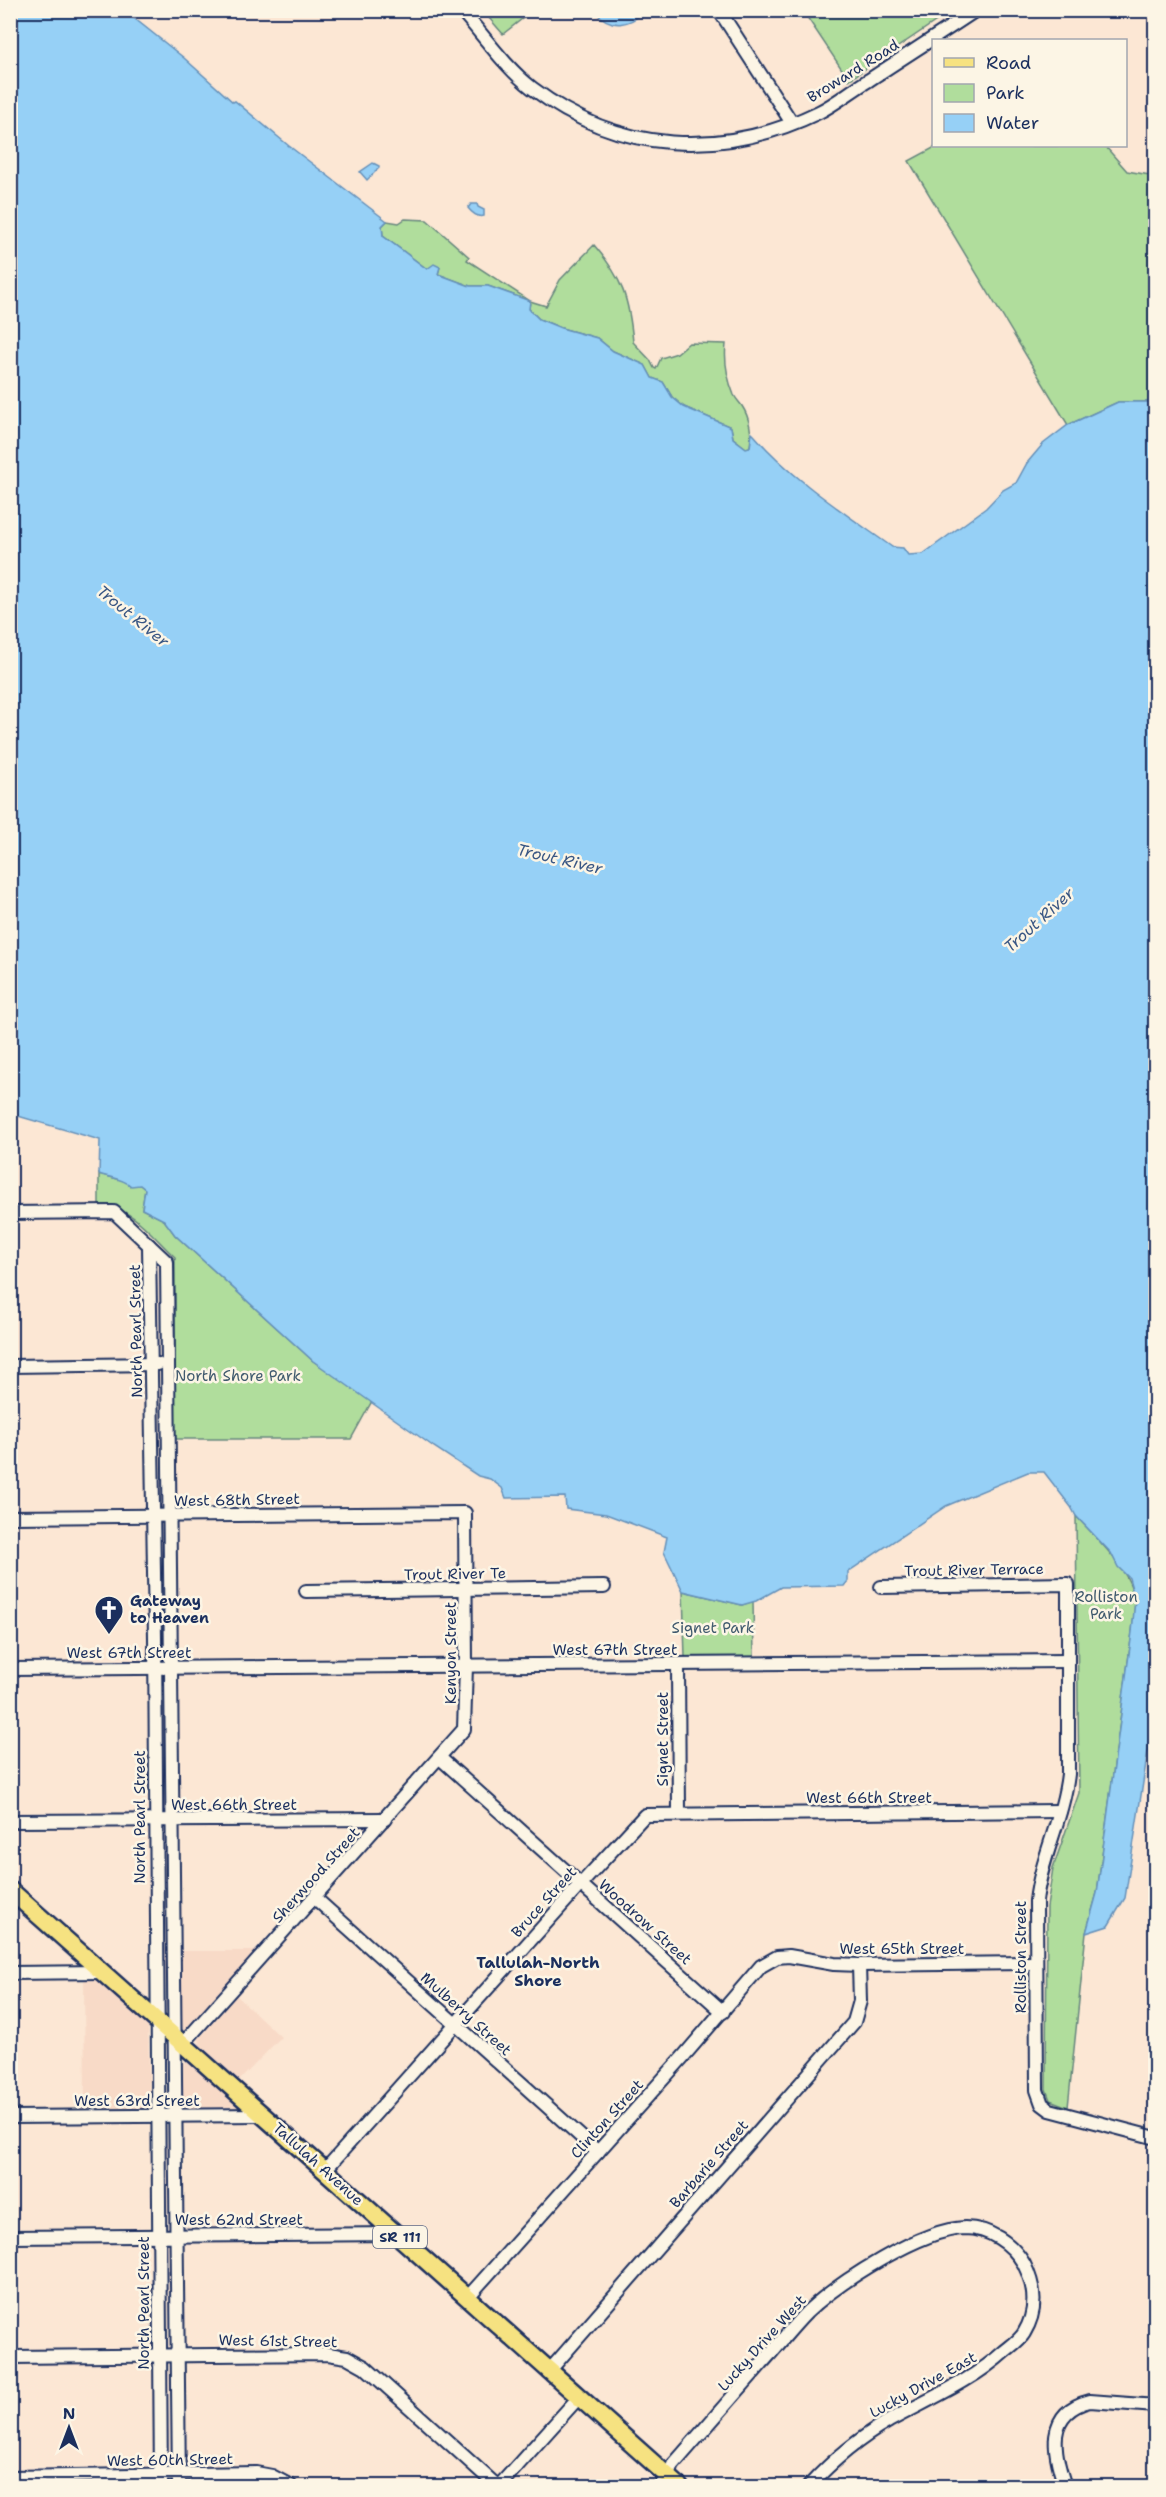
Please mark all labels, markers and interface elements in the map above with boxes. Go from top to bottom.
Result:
street label: Broward Road [803,35,903,107]
legend [932,39,1127,147]
text: Road [986,51,1031,75]
text: Park [986,81,1025,105]
text: Water [986,111,1039,135]
water label: Trout River [93,580,174,652]
water label: Trout River [515,839,605,879]
water label: Trout River [1000,883,1079,957]
street label: North Pearl Street [125,1264,147,1398]
park label: North Shore Park [175,1366,301,1386]
street label: West 68th Street [174,1489,300,1511]
street label: Trout River Terrace [904,1559,1044,1581]
street label: Trout River Te [404,1563,506,1585]
park label: Rolliston Park [1074,1587,1138,1624]
place label: Gateway to Heaven [130,1591,209,1628]
church icon: Gateway to Heaven [93,1594,125,1636]
street label: Kenyon Street [441,1602,461,1704]
park label: Signet Park [672,1618,754,1638]
street label: West 67th Street [553,1640,677,1660]
street label: West 67th Street [67,1643,191,1663]
street label: Signet Street [653,1692,673,1786]
street label: North Pearl Street [130,1750,150,1884]
street label: West 66th Street [806,1788,932,1808]
street label: West 66th Street [171,1795,297,1815]
street label: Sherwood Street [268,1823,364,1927]
street label: Bruce Street [507,1862,581,1942]
street label: Woodrow Street [594,1875,696,1969]
street label: Rolliston Street [1011,1901,1031,2013]
street label: West 65th Street [840,1939,964,1959]
district label: Tallulah-North Shore [476,1952,600,1991]
street label: Mulberry Street [416,1968,516,2060]
street label: Clinton Street [566,2075,648,2163]
street label: West 63rd Street [74,2091,200,2111]
street label: Barbarie Street [665,2116,753,2212]
street label: Tallulah Avenue [268,2118,368,2210]
street label: West 62nd Street [175,2210,303,2230]
road number: SR 111 [373,2226,427,2248]
street label: North Pearl Street [134,2236,154,2370]
street label: Lucky Drive West [713,2291,811,2395]
street label: West 61st Street [218,2330,338,2352]
street label: Lucky Drive East [866,2347,980,2423]
north arrow [39,2398,99,2458]
text: N [63,2403,75,2424]
street label: West 60th Street [107,2449,233,2471]

